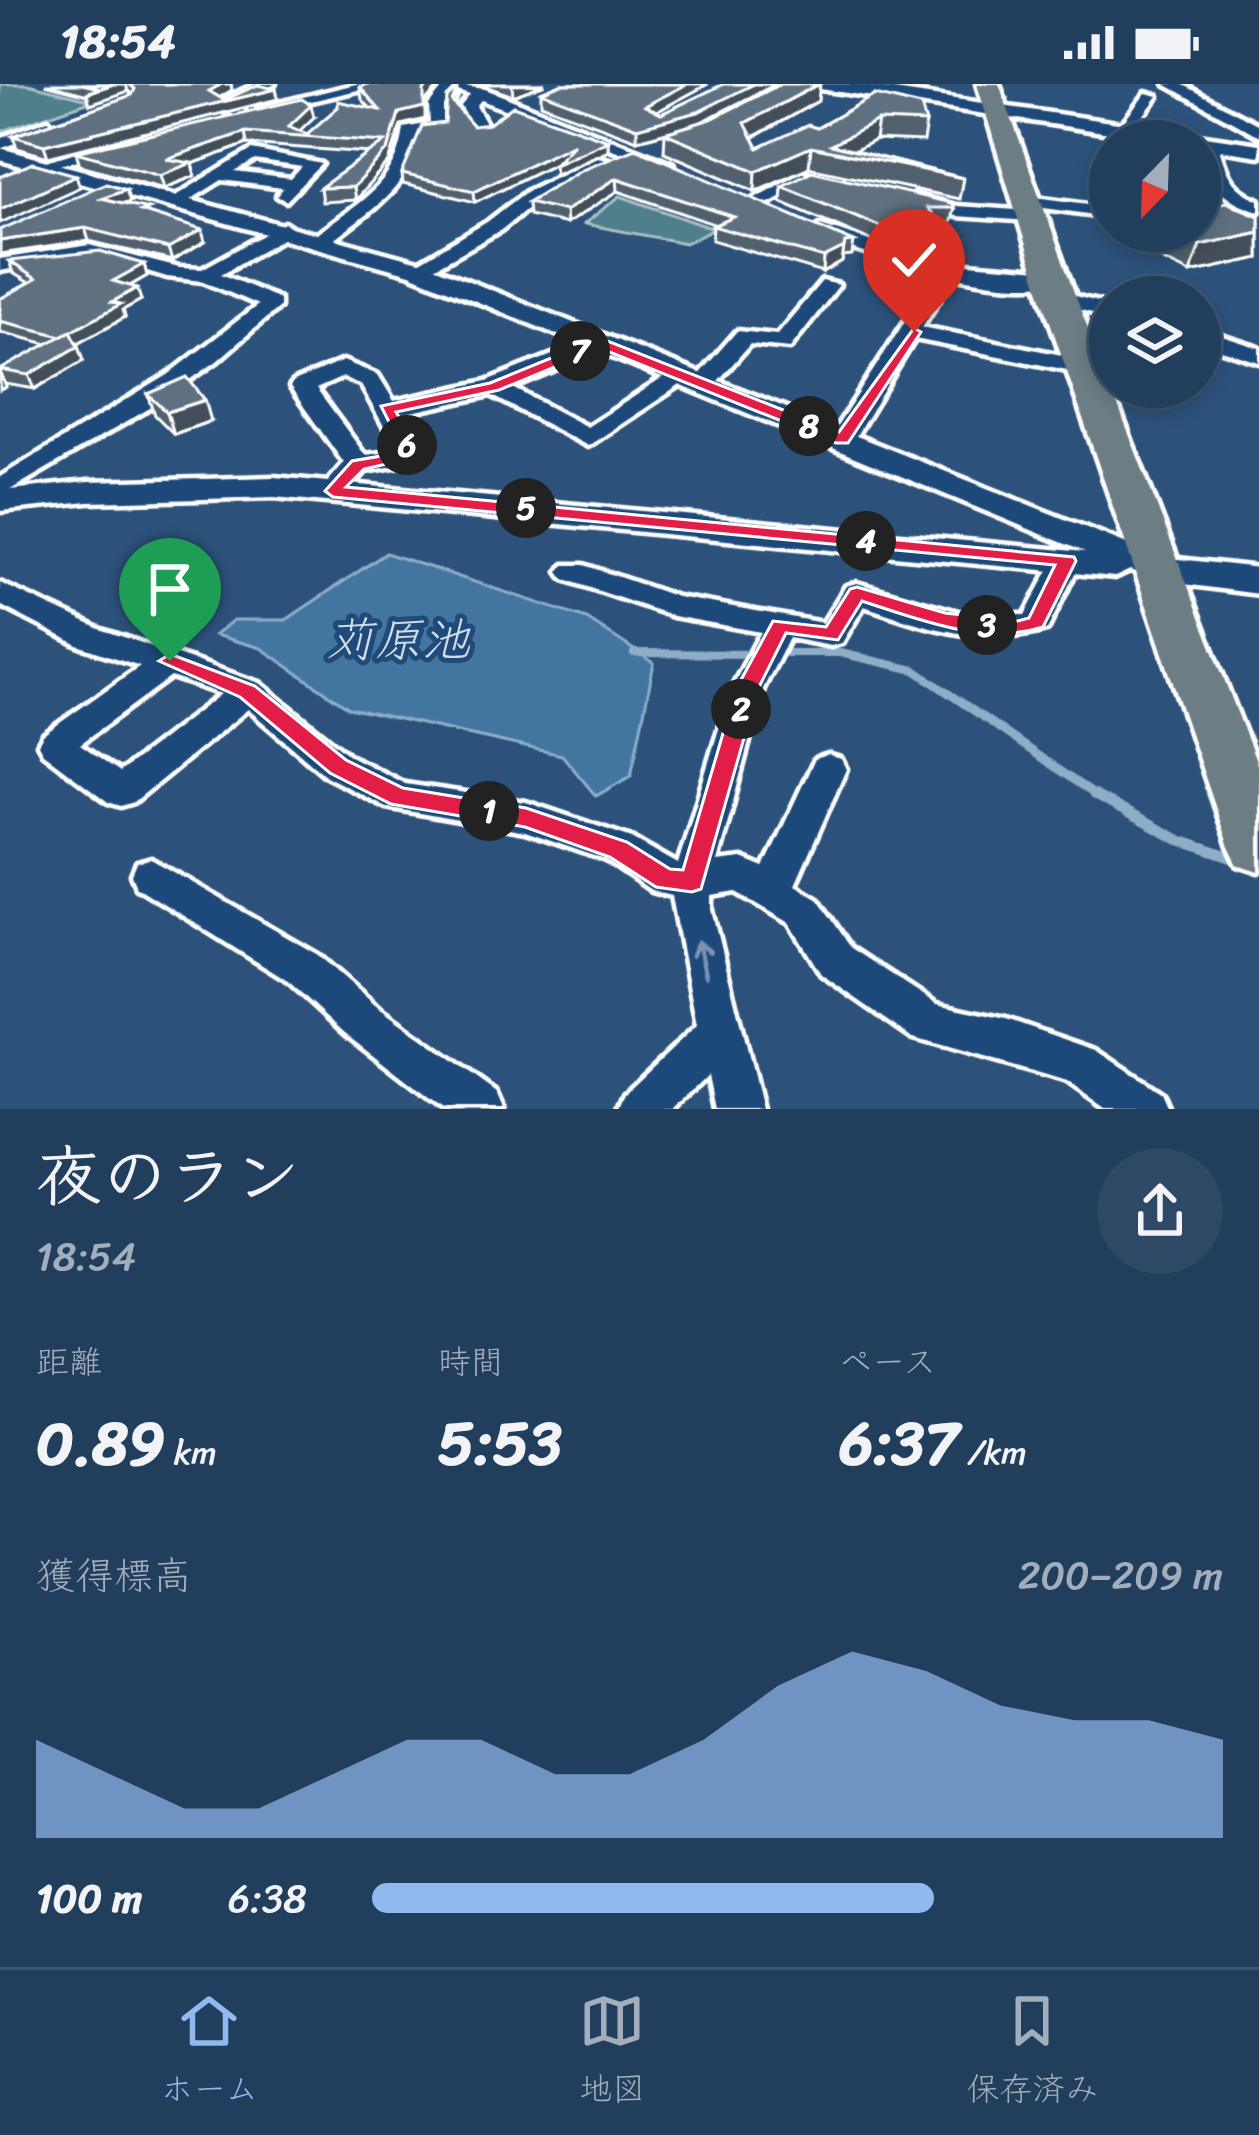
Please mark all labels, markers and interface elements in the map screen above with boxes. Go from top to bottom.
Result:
text: 18:54 [60,2,176,82]
north arrow [1089,120,1221,252]
map controls [1089,120,1221,408]
pin [863,209,965,332]
icon: check [881,227,947,293]
button: layers [1089,276,1221,408]
pin: 7 [550,321,610,381]
text: 7 [571,322,589,380]
pin: 8 [779,396,839,456]
text: 8 [799,397,819,455]
pin: 6 [377,415,437,475]
text: 6 [398,416,416,474]
pin: 5 [496,478,556,538]
text: 5 [516,479,536,537]
pin: 4 [836,511,896,571]
text: 4 [856,512,876,570]
pin [119,538,221,661]
icon: arrive [137,556,203,622]
pin: 3 [957,595,1017,655]
text: 3 [978,596,996,654]
water label: 苅原池 [326,597,471,682]
pin: 2 [711,679,771,739]
text: 2 [731,680,751,738]
pin: 1 [459,781,519,841]
text: 1 [482,782,496,840]
one-way arrow [690,939,713,977]
text: 夜のラン [36,1118,300,1235]
button: share [1097,1148,1223,1274]
text: 18:54 [36,1222,136,1291]
text: 距離 [36,1333,102,1391]
text: 時間 [438,1333,504,1391]
text: ペース [839,1333,936,1391]
text: 0.89 [36,1391,165,1497]
text: 5:53 [438,1391,562,1497]
text: 6:37 [839,1391,959,1497]
text: km [165,1424,217,1482]
text: /km [959,1424,1027,1482]
text: 獲得標高 [36,1541,192,1610]
text: 200–209 m [1018,1541,1223,1610]
text: 100 m [36,1864,142,1933]
text: 6:38 [228,1864,307,1933]
tab: ホーム [161,1988,258,2118]
tab: 地図 [579,1988,645,2118]
tab: 保存済み [966,1988,1098,2118]

